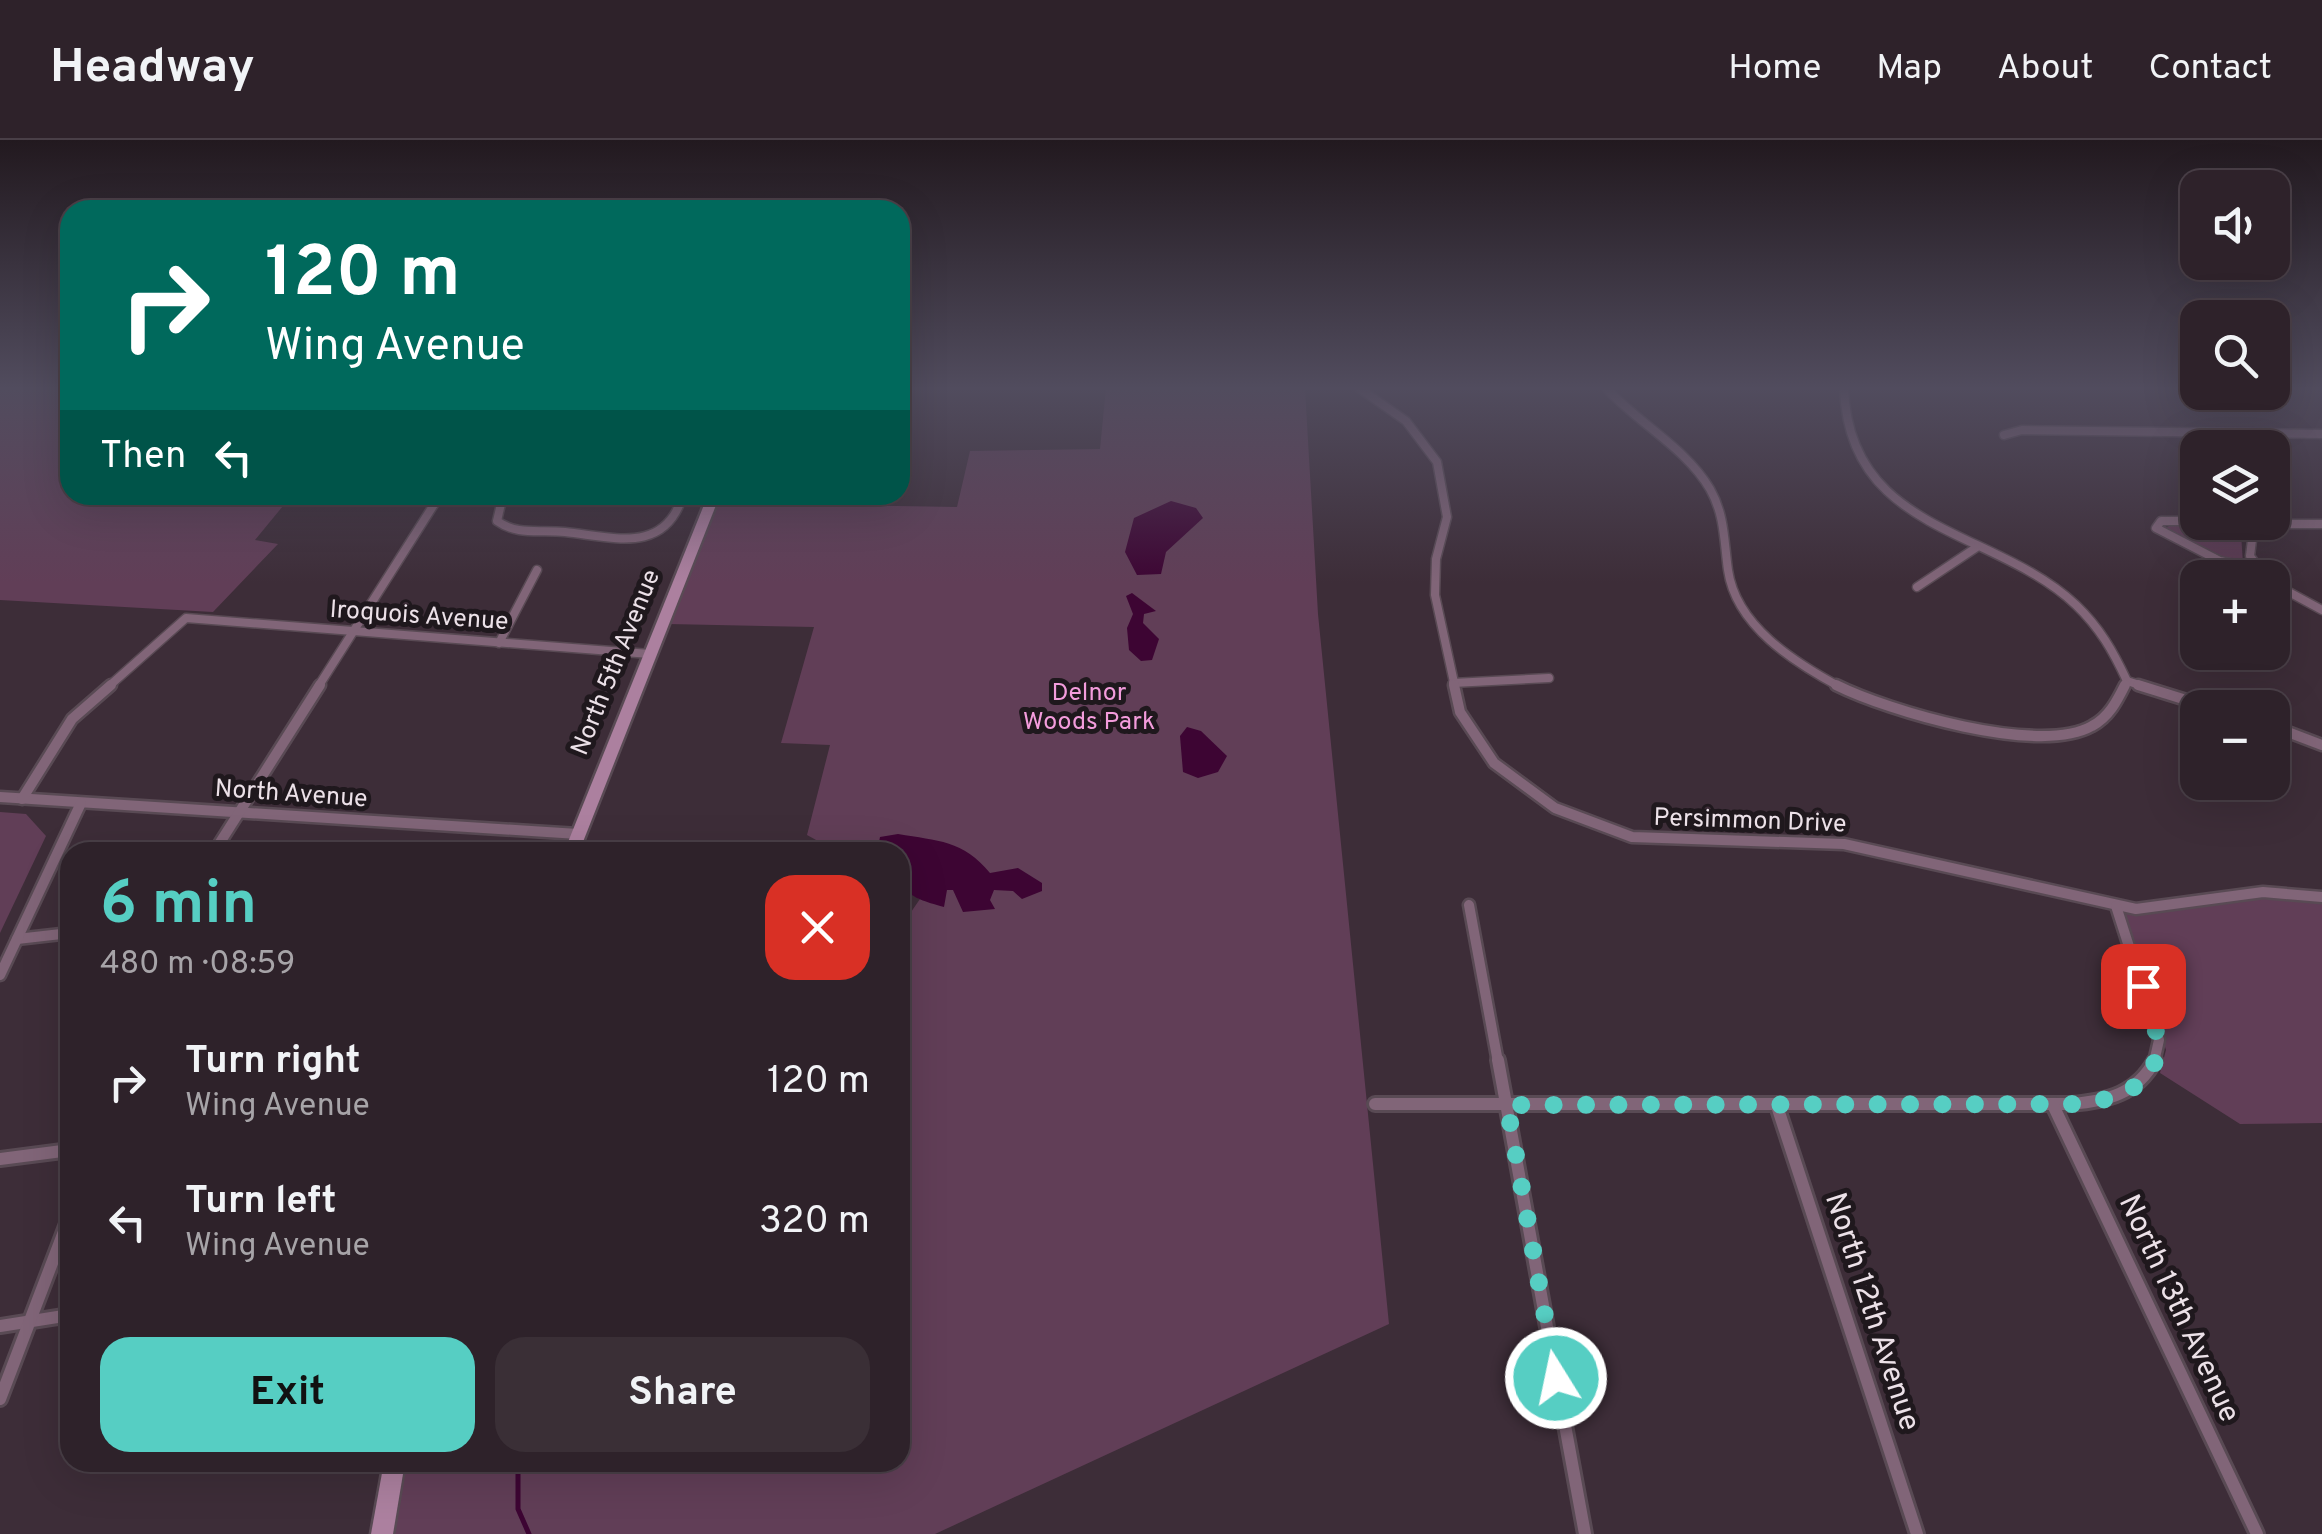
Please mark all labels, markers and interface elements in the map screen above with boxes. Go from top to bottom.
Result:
text: Headway [50,39,255,99]
text: Home [1728,47,1821,91]
text: Map [1876,47,1942,91]
text: About [1997,47,2093,91]
text: Contact [2148,47,2272,91]
map controls [2180,170,2290,800]
button: sound [2180,170,2290,280]
text: 120 m [265,232,461,321]
icon: right [100,240,230,370]
button: search [2180,300,2290,410]
text: Wing Avenue [265,319,525,376]
icon: left [206,430,261,485]
button: layers [2180,430,2290,540]
text: Then [100,433,186,482]
button: + [2180,560,2290,670]
street label: North 5th Avenue [565,565,669,761]
street label: Iroquois Avenue [329,595,509,639]
park label: Delnor Woods Park [1023,678,1155,739]
button: − [2180,690,2290,800]
street label: North Avenue [213,774,369,816]
street label: Persimmon Drive [1653,803,1847,841]
text: 6 min [100,869,257,945]
button: close [765,875,870,980]
pin [2101,944,2186,1029]
text: 480 m · 08:59 [100,945,295,985]
icon: arrive [2116,959,2171,1014]
text: Turn right [185,1038,360,1087]
icon: right [100,1055,155,1110]
text: 120 m [767,1058,870,1107]
text: Wing Avenue [185,1087,370,1127]
text: Turn left [185,1178,337,1227]
street label: North 12th Avenue [1815,1188,1927,1436]
street label: North 13th Avenue [2109,1189,2247,1429]
icon: left [100,1195,155,1250]
text: 320 m [759,1198,870,1247]
text: Wing Avenue [185,1227,370,1267]
position arrow [1504,1326,1608,1430]
button: Exit [100,1337,475,1452]
button: Share [495,1337,870,1452]

